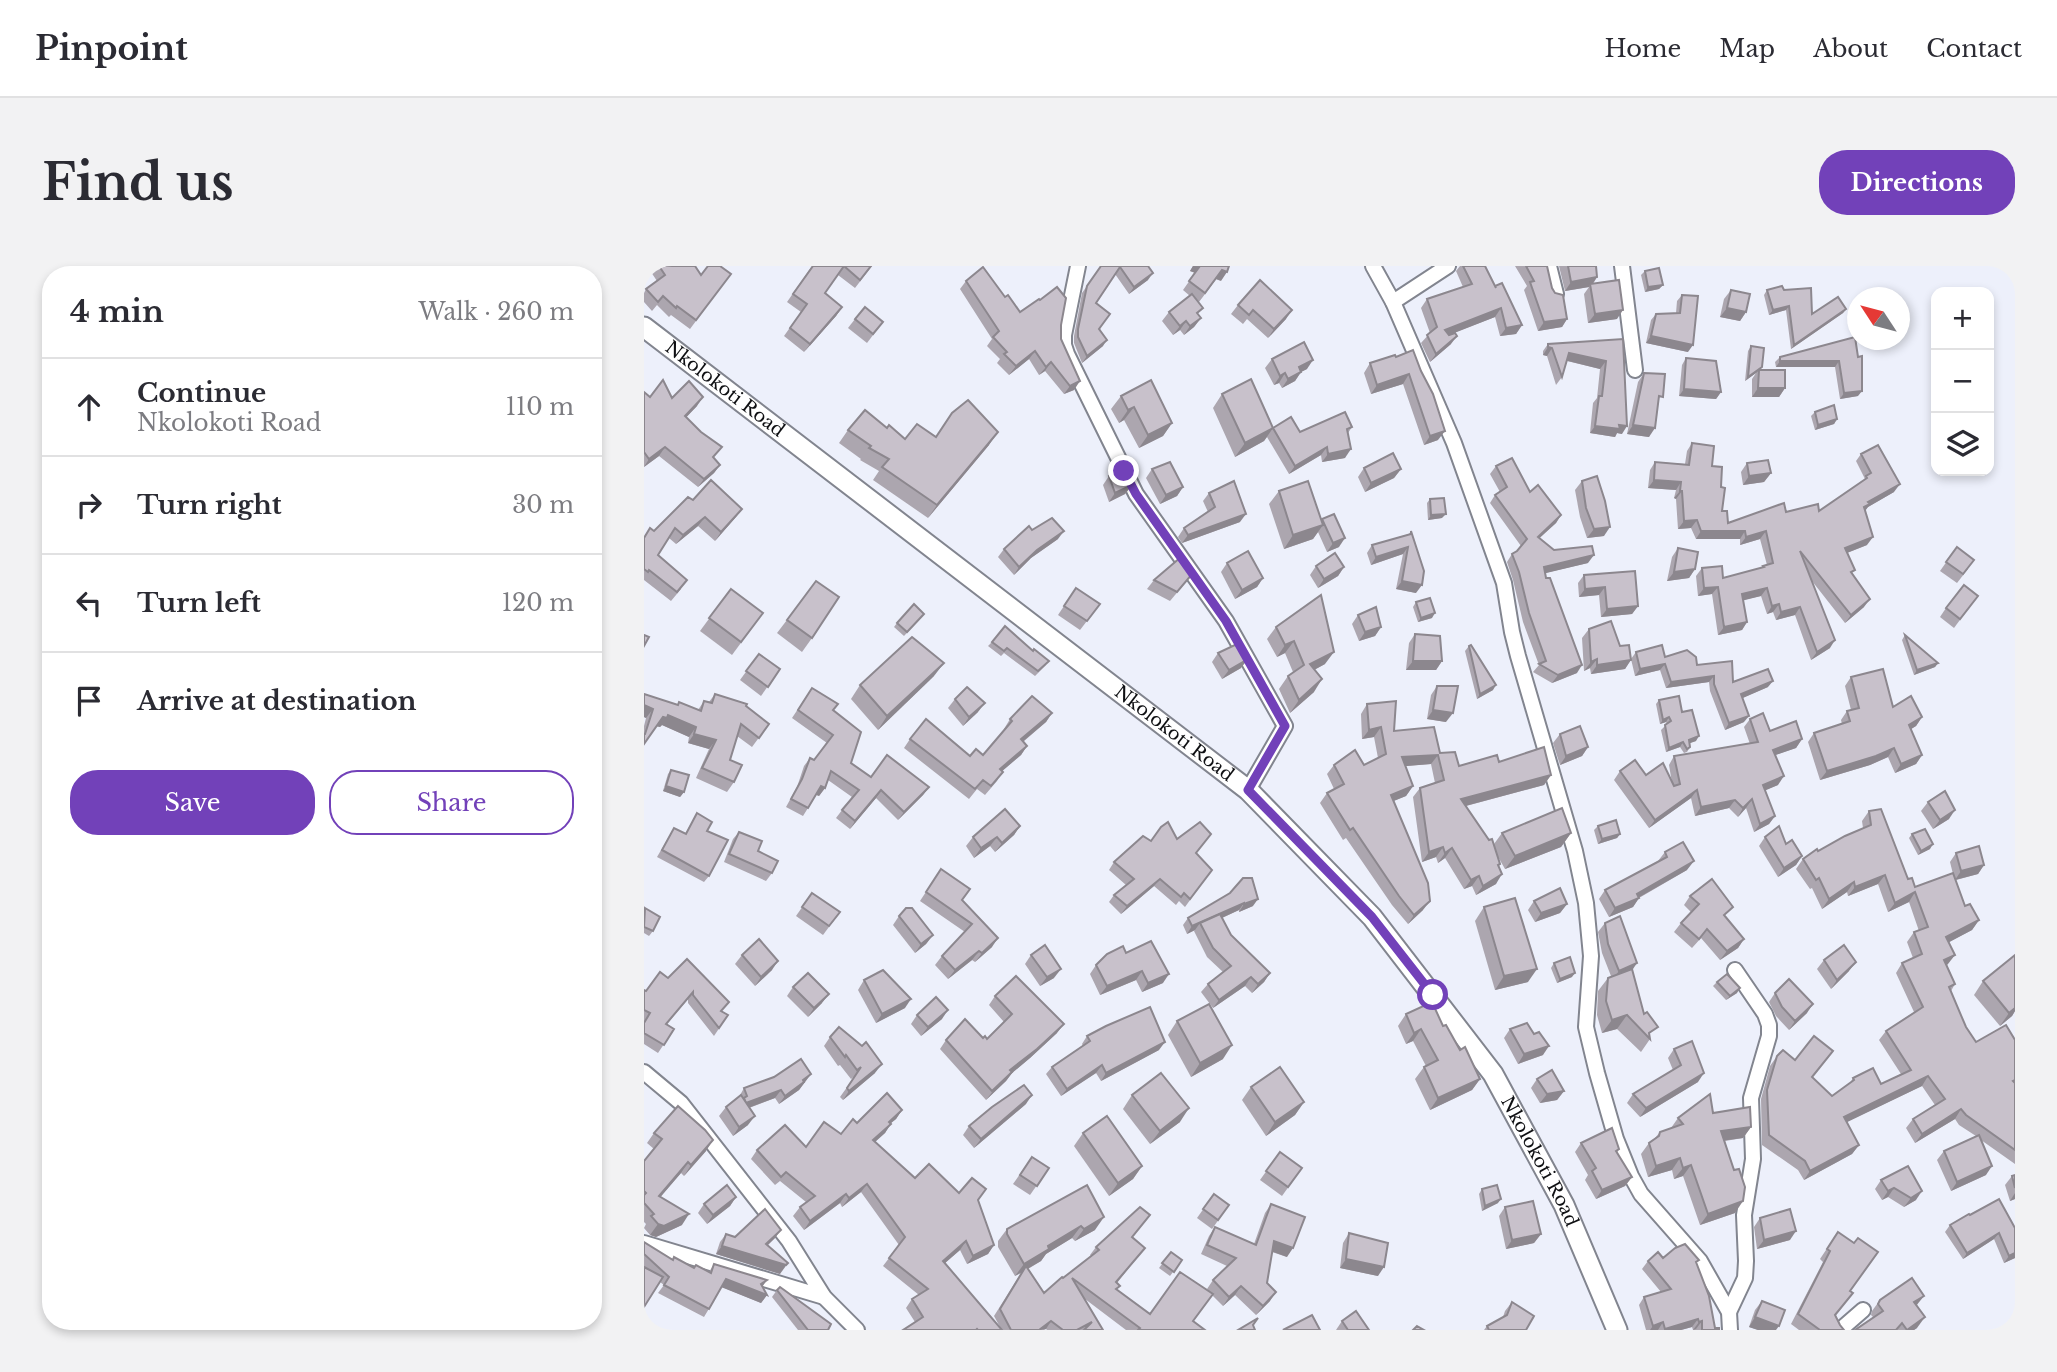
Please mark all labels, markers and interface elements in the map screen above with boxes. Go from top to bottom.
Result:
text: Pinpoint [35,28,188,69]
text: Home [1605,34,1681,63]
text: Map [1719,34,1775,63]
text: About [1813,34,1888,63]
text: Contact [1926,34,2022,63]
button: Directions [1819,150,2015,215]
text: Find us [42,152,234,213]
north arrow [1847,287,1910,350]
map controls [1931,287,1994,476]
button: + [1931,287,1994,350]
text: 4 min [70,293,164,330]
text: Walk · 260 m [418,298,574,326]
street label: Nkolokoti Road [661,336,789,442]
button: − [1931,350,1994,413]
text: Continue [137,377,266,409]
icon: ahead [70,388,108,426]
text: 110 m [506,393,574,421]
text: Nkolokoti Road [137,409,321,437]
button: layers [1931,413,1994,476]
route end [1108,455,1139,486]
icon: right [70,486,108,524]
text: Turn right [137,489,282,521]
text: 30 m [512,491,574,519]
icon: left [70,584,108,622]
text: Turn left [137,587,261,619]
text: 120 m [502,589,574,617]
street label: Nkolokoti Road [1110,681,1238,786]
icon: arrive [70,682,108,720]
text: Arrive at destination [137,685,417,717]
button: Save [70,770,315,835]
button: Share [329,770,574,835]
route start [1417,979,1448,1010]
street label: Nkolokoti Road [1496,1093,1583,1230]

